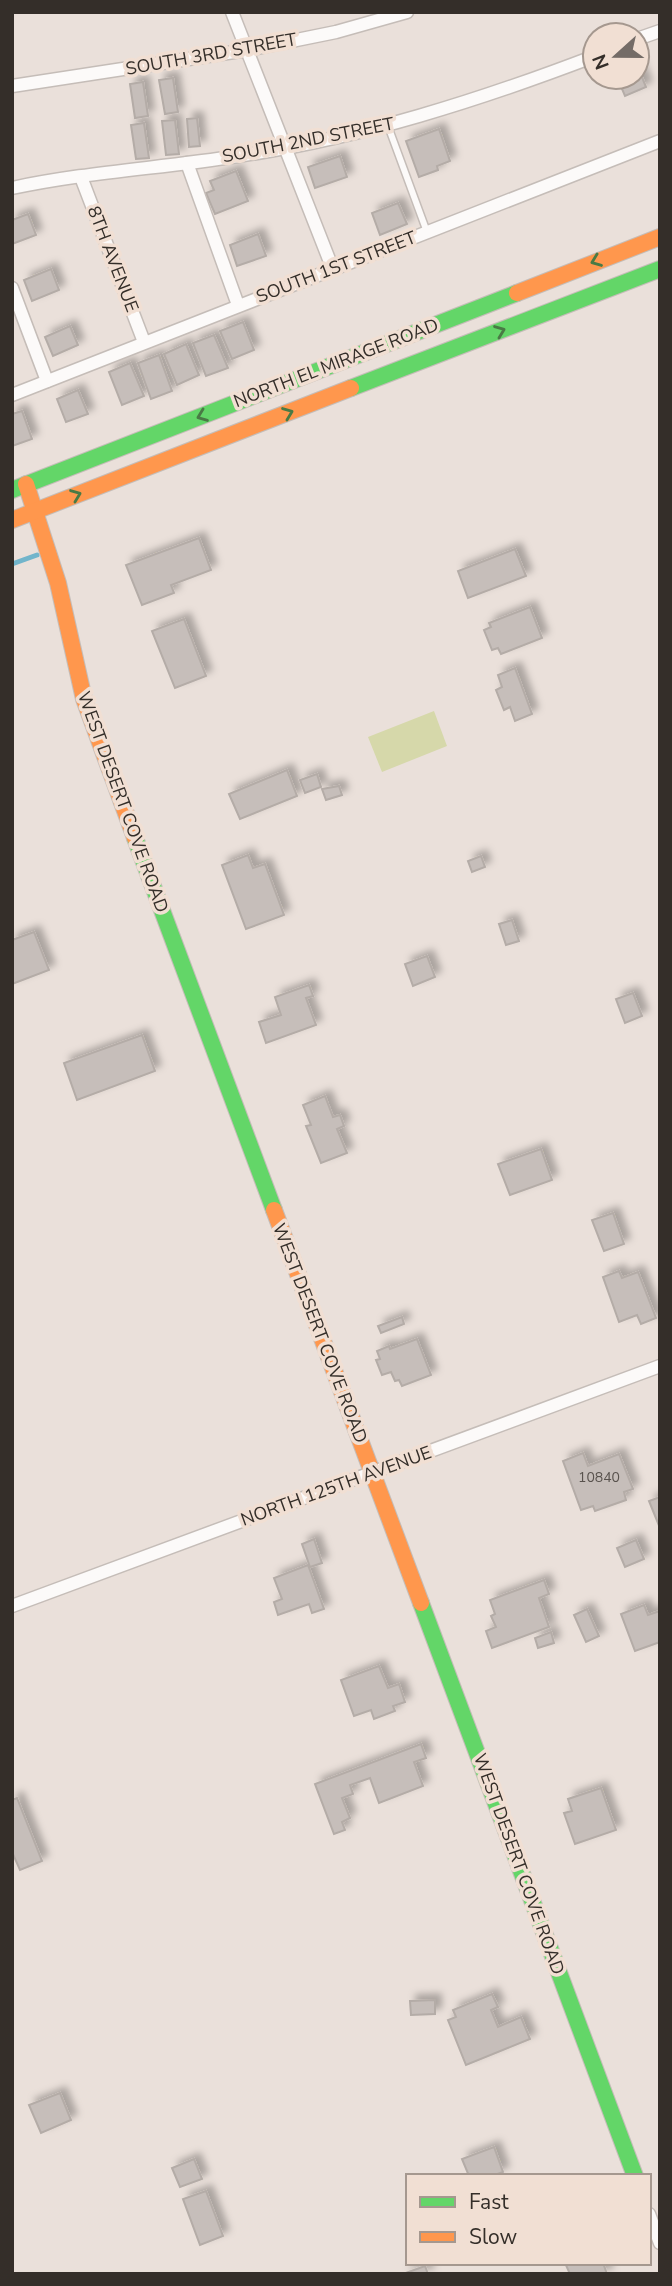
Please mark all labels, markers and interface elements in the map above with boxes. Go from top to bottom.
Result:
north arrow [581,21,651,91]
street label: SOUTH 3RD STREET [124,27,299,81]
text: N [586,50,616,73]
street label: SOUTH 2ND STREET [220,112,396,168]
street label: 8TH AVENUE [82,202,144,316]
street label: SOUTH 1ST STREET [253,225,420,309]
one-way arrow [591,253,603,267]
street label: NORTH EL MIRAGE ROAD [230,313,442,413]
one-way arrow [494,326,506,340]
one-way arrow [196,407,208,421]
one-way arrow [282,408,294,422]
one-way arrow [69,489,81,503]
street label: WEST DESERT COVE ROAD [72,688,174,916]
street label: WEST DESERT COVE ROAD [267,1220,373,1446]
street label: NORTH 125TH AVENUE [237,1440,435,1532]
house number: 10840 [578,1468,620,1487]
street label: WEST DESERT COVE ROAD [468,1750,570,1978]
legend [406,2174,651,2265]
text: Fast [469,2188,509,2216]
text: Slow [469,2223,518,2251]

